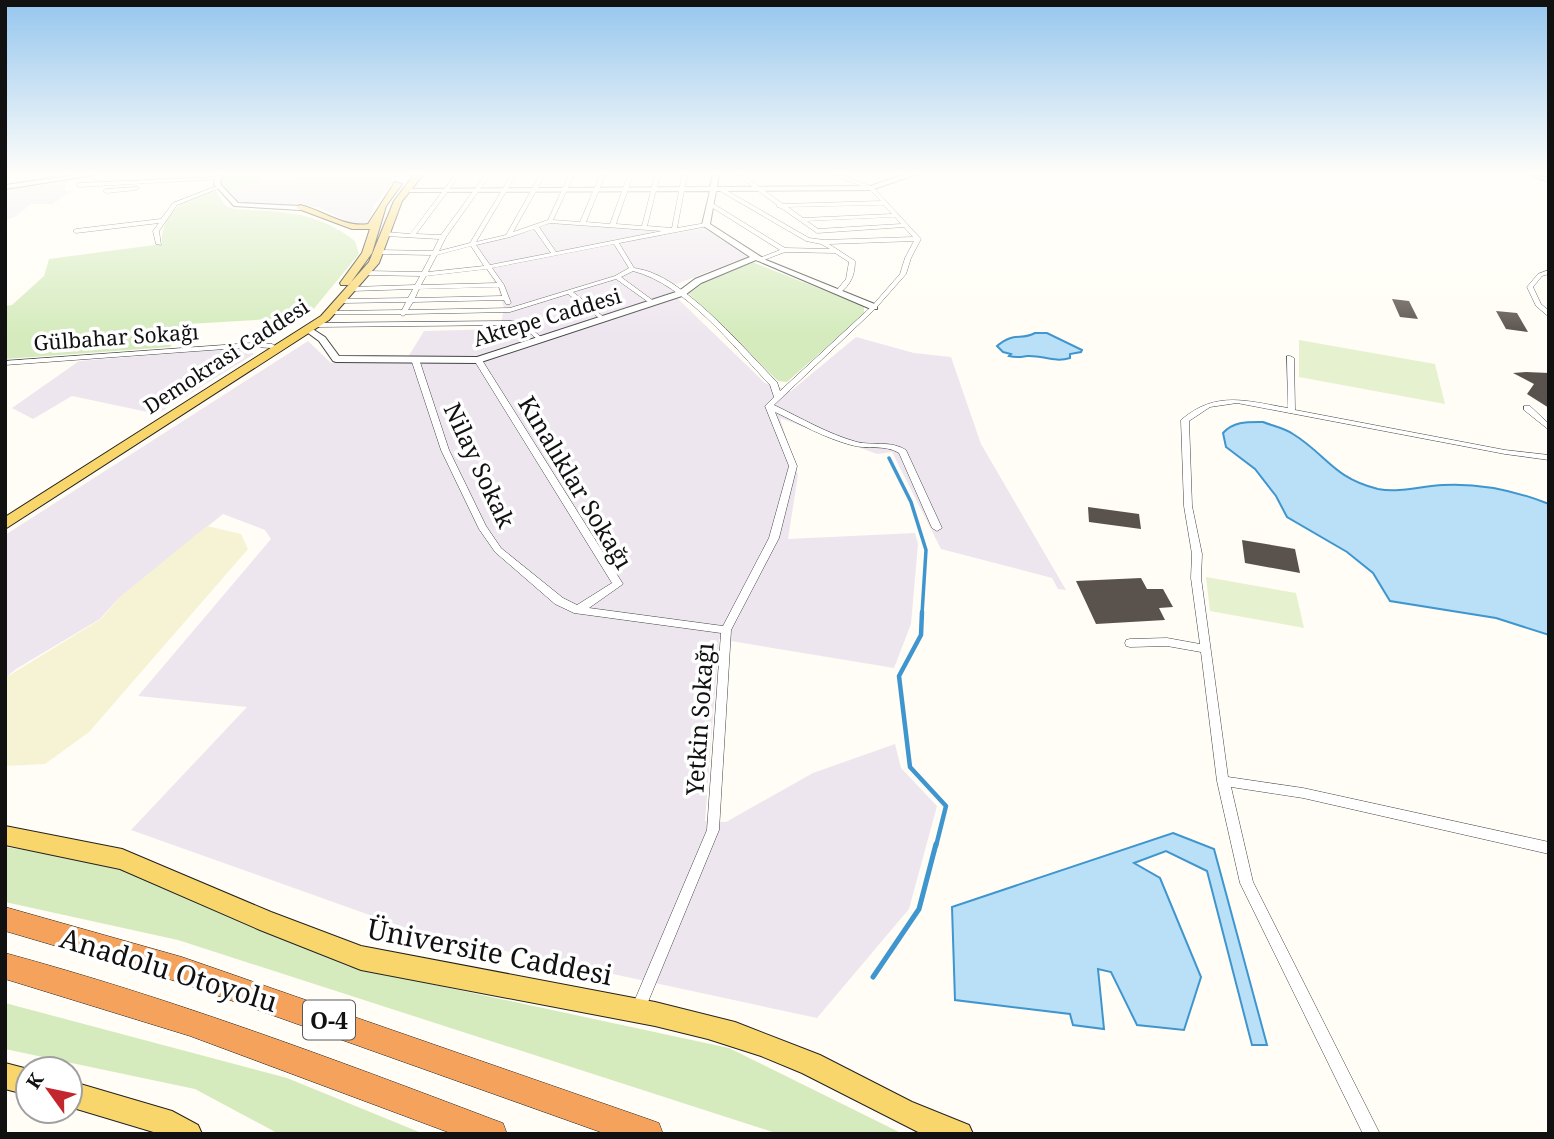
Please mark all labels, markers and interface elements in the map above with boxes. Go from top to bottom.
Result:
street label: Aktepe Caddesi [470,281,625,353]
street label: Demokrasi Caddesi [138,292,314,420]
street label: Gülbahar Sokağı [32,317,200,357]
street label: Kınalıklar Sokağı [511,389,641,575]
street label: Nilay Sokak [437,397,524,534]
street label: Yetkin Sokağı [677,641,721,798]
street label: Üniversite Caddesi [364,909,616,993]
street label: Anadolu Otoyolu [56,918,282,1020]
road number: O-4 [303,1001,355,1040]
north arrow [14,1055,84,1125]
text: K [20,1068,49,1094]

